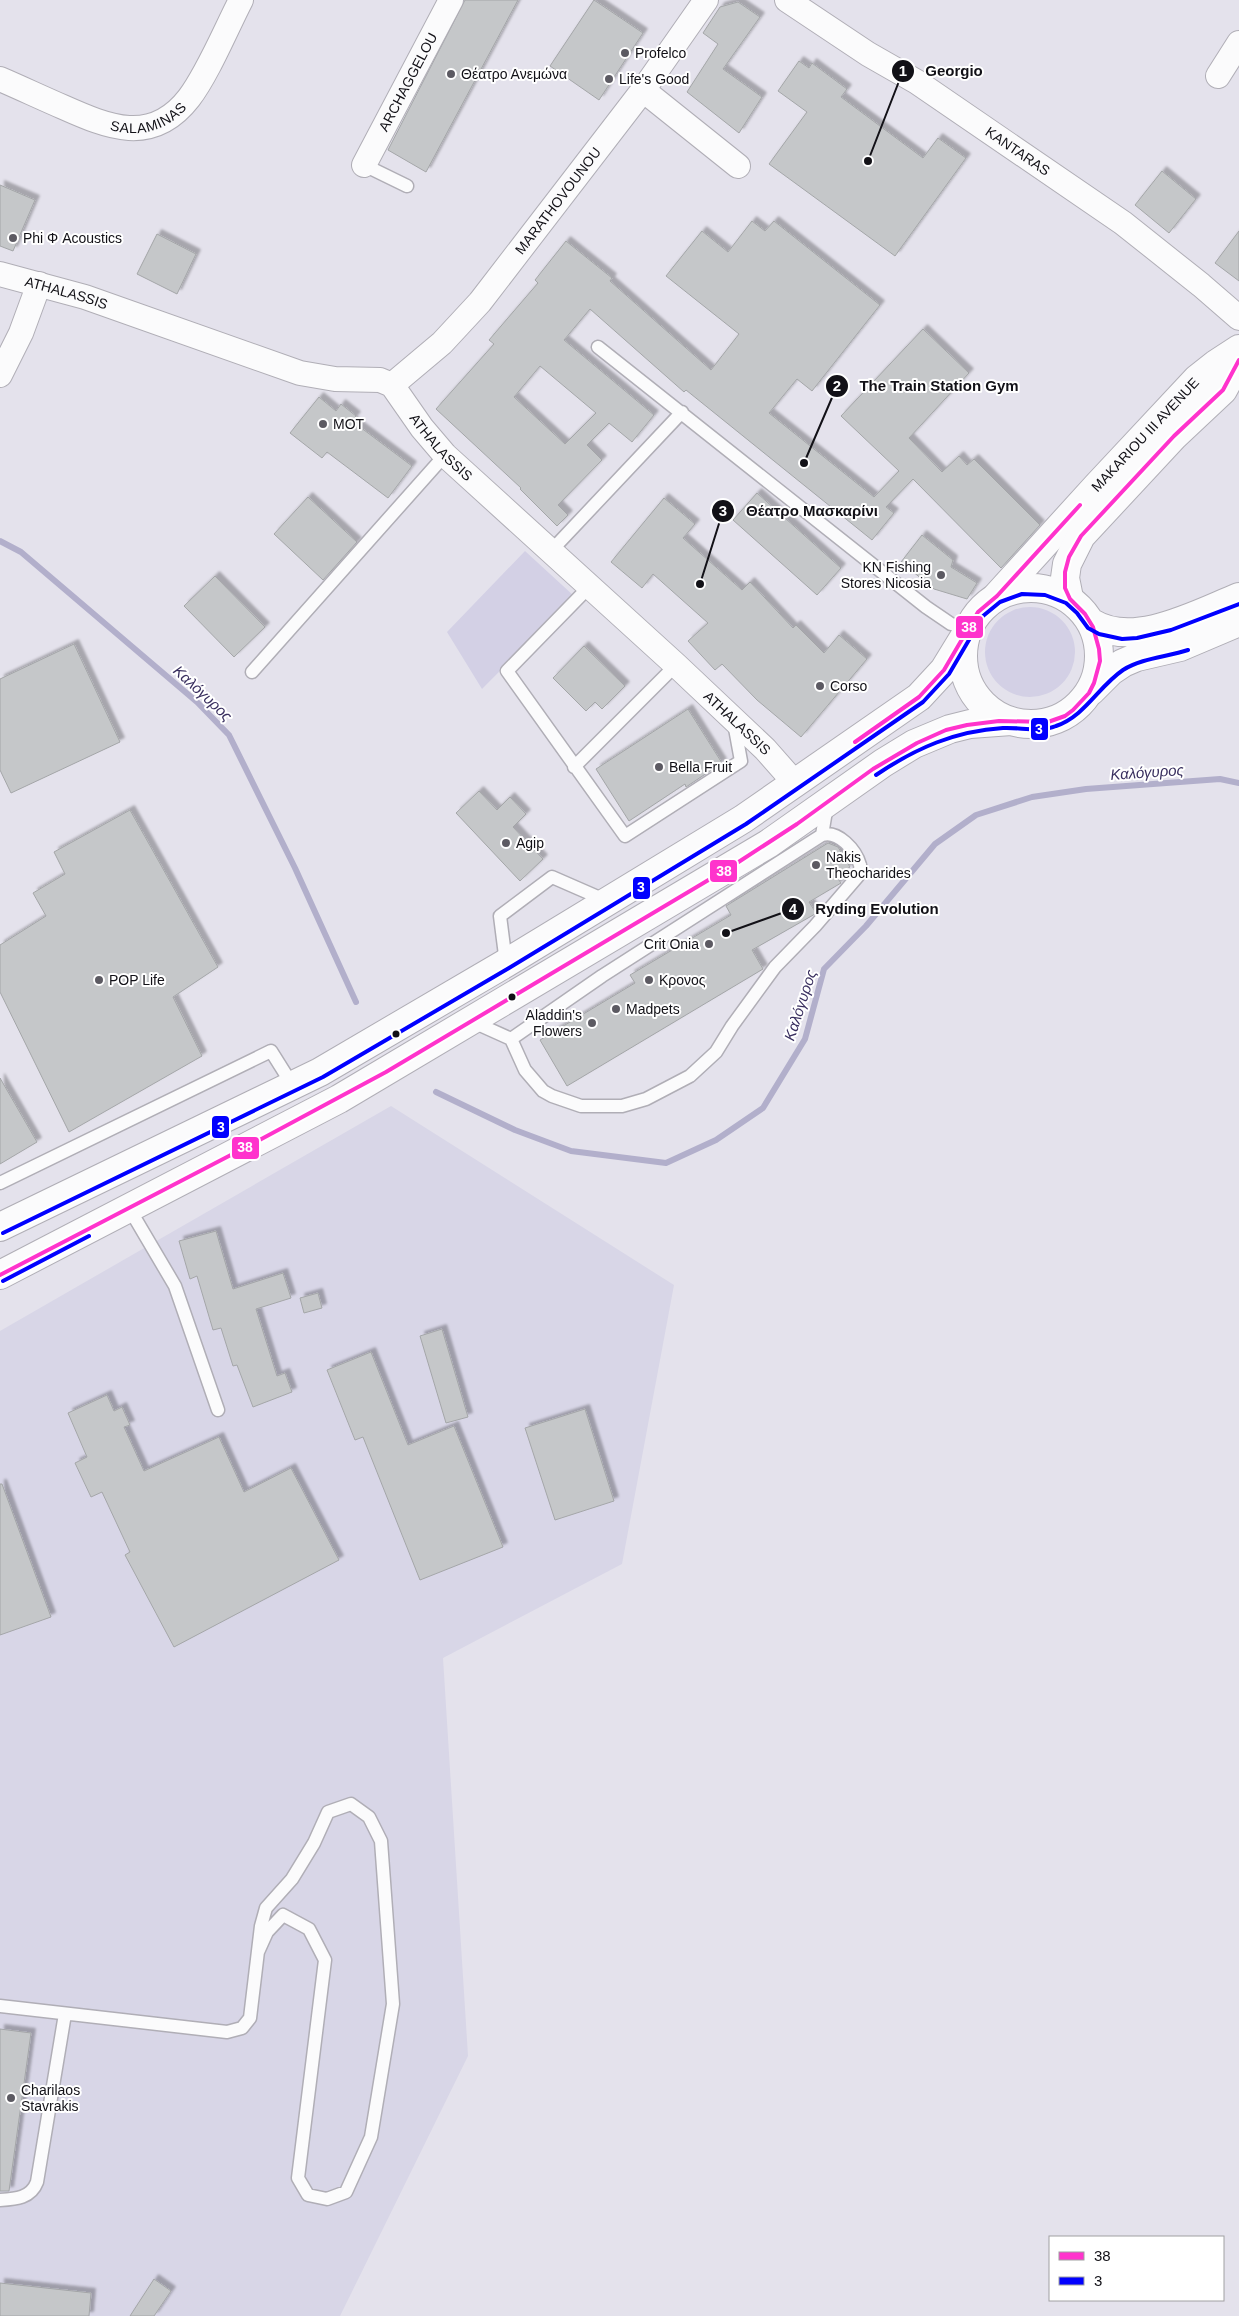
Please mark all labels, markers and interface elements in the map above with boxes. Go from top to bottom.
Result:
street label: ARCHAGGELOU [375,30,440,134]
place label: Profelco [635,45,687,61]
marker: Profelco [619,47,631,59]
callout: Georgio [891,56,993,86]
text: 1 [899,62,907,79]
text: Georgio [925,62,983,79]
place label: Θέατρο Ανεμώνα [461,66,567,82]
marker: Θέατρο Ανεμώνα [445,68,457,80]
place label: Life's Good [619,71,689,87]
marker: Life's Good [603,73,615,85]
street label: SALAMINAS [109,99,189,136]
street label: KANTARAS [983,123,1053,179]
street label: MARATHOVOUNOU [512,144,604,257]
place label: Phi Φ Acoustics [23,230,122,246]
marker: Phi Φ Acoustics [7,232,19,244]
street label: ATHALASSIS [23,273,110,312]
callout: The Train Station Gym [825,371,1029,401]
street label: MAKARIOU III AVENUE [1088,374,1202,495]
text: 2 [833,377,841,394]
text: The Train Station Gym [859,377,1019,394]
street label: ATHALASSIS [406,411,476,484]
place label: MOT [333,416,365,432]
marker: MOT [317,418,329,430]
callout: Θέατρο Μασκαρίνι [711,496,888,526]
text: 3 [719,502,727,519]
text: Θέατρο Μασκαρίνι [746,502,878,519]
place label: KN Fishing Stores Nicosia [841,559,931,591]
marker: KN Fishing Stores Nicosia [935,569,947,581]
line badge: 38 [955,615,984,639]
text: 38 [961,619,977,635]
water label: Καλόγυρος [170,662,236,725]
place label: Corso [830,678,868,694]
marker: Corso [814,680,826,692]
street label: ATHALASSIS [701,688,774,758]
line badge: 3 [1030,717,1049,741]
text: 3 [1035,721,1043,737]
place label: Bella Fruit [669,759,732,775]
marker: Bella Fruit [653,761,665,773]
water label: Καλόγυρος [1110,761,1185,783]
place label: Agip [516,835,544,851]
marker: Agip [500,837,512,849]
place label: Nakis Theocharides [826,849,911,881]
line badge: 38 [709,859,738,883]
marker: Nakis Theocharides [810,859,822,871]
text: 38 [716,863,732,879]
line badge: 3 [632,876,651,900]
text: 3 [637,879,645,895]
callout: Ryding Evolution [780,894,949,924]
text: 4 [789,900,798,917]
text: Ryding Evolution [815,900,939,917]
place label: Crit Onia [644,936,699,952]
marker: Crit Onia [703,938,715,950]
water label: Καλόγυρος [781,967,820,1043]
place label: POP Life [109,972,165,988]
place label: Κρονος [659,972,706,988]
marker: POP Life [93,974,105,986]
marker: Κρονος [643,974,655,986]
unlabelled marker [507,992,517,1002]
place label: Madpets [626,1001,680,1017]
marker: Madpets [610,1003,622,1015]
place label: Aladdin's Flowers [526,1007,582,1039]
marker: Aladdin's Flowers [586,1017,598,1029]
unlabelled marker [391,1029,401,1039]
line badge: 3 [211,1115,230,1139]
text: 3 [217,1119,225,1135]
line badge: 38 [231,1136,260,1160]
text: 38 [237,1139,253,1155]
place label: Charilaos Stavrakis [21,2082,80,2114]
marker: Charilaos Stavrakis [5,2092,17,2104]
legend [1049,2236,1224,2301]
text: 38 [1094,2247,1111,2264]
text: 3 [1094,2272,1102,2289]

